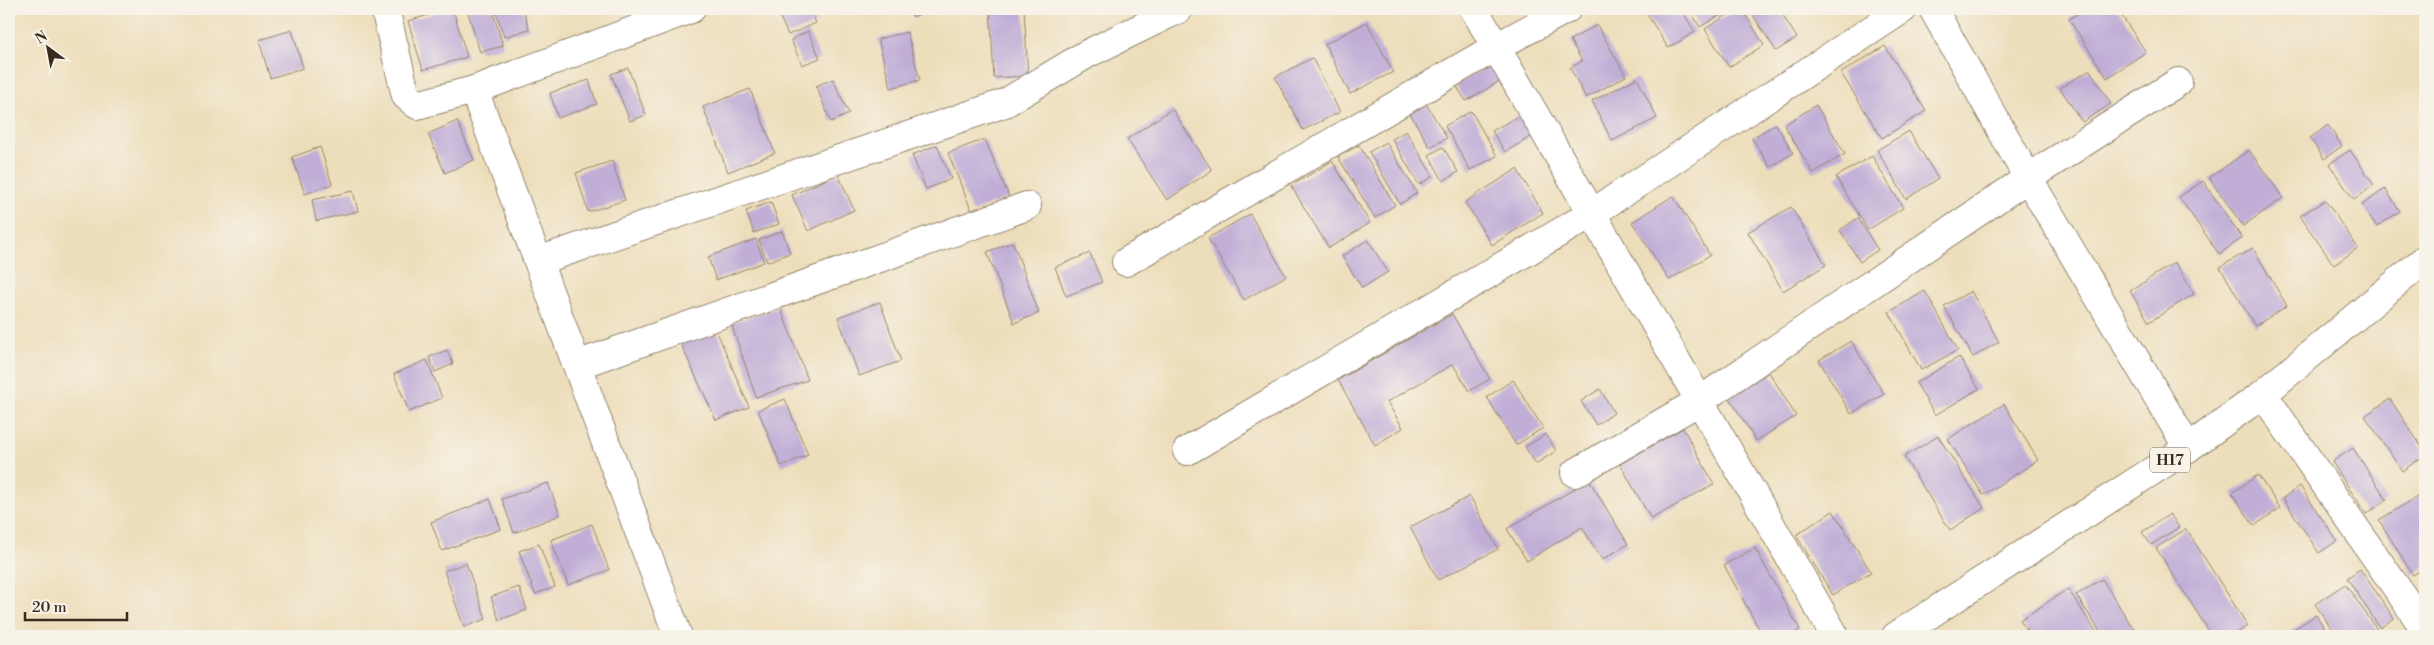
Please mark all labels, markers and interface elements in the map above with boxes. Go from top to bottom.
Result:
north arrow [22,22,72,72]
text: N [32,27,51,48]
road number: H17 [2150,448,2190,472]
scale bar [25,590,128,622]
text: 20 m [32,598,67,617]

